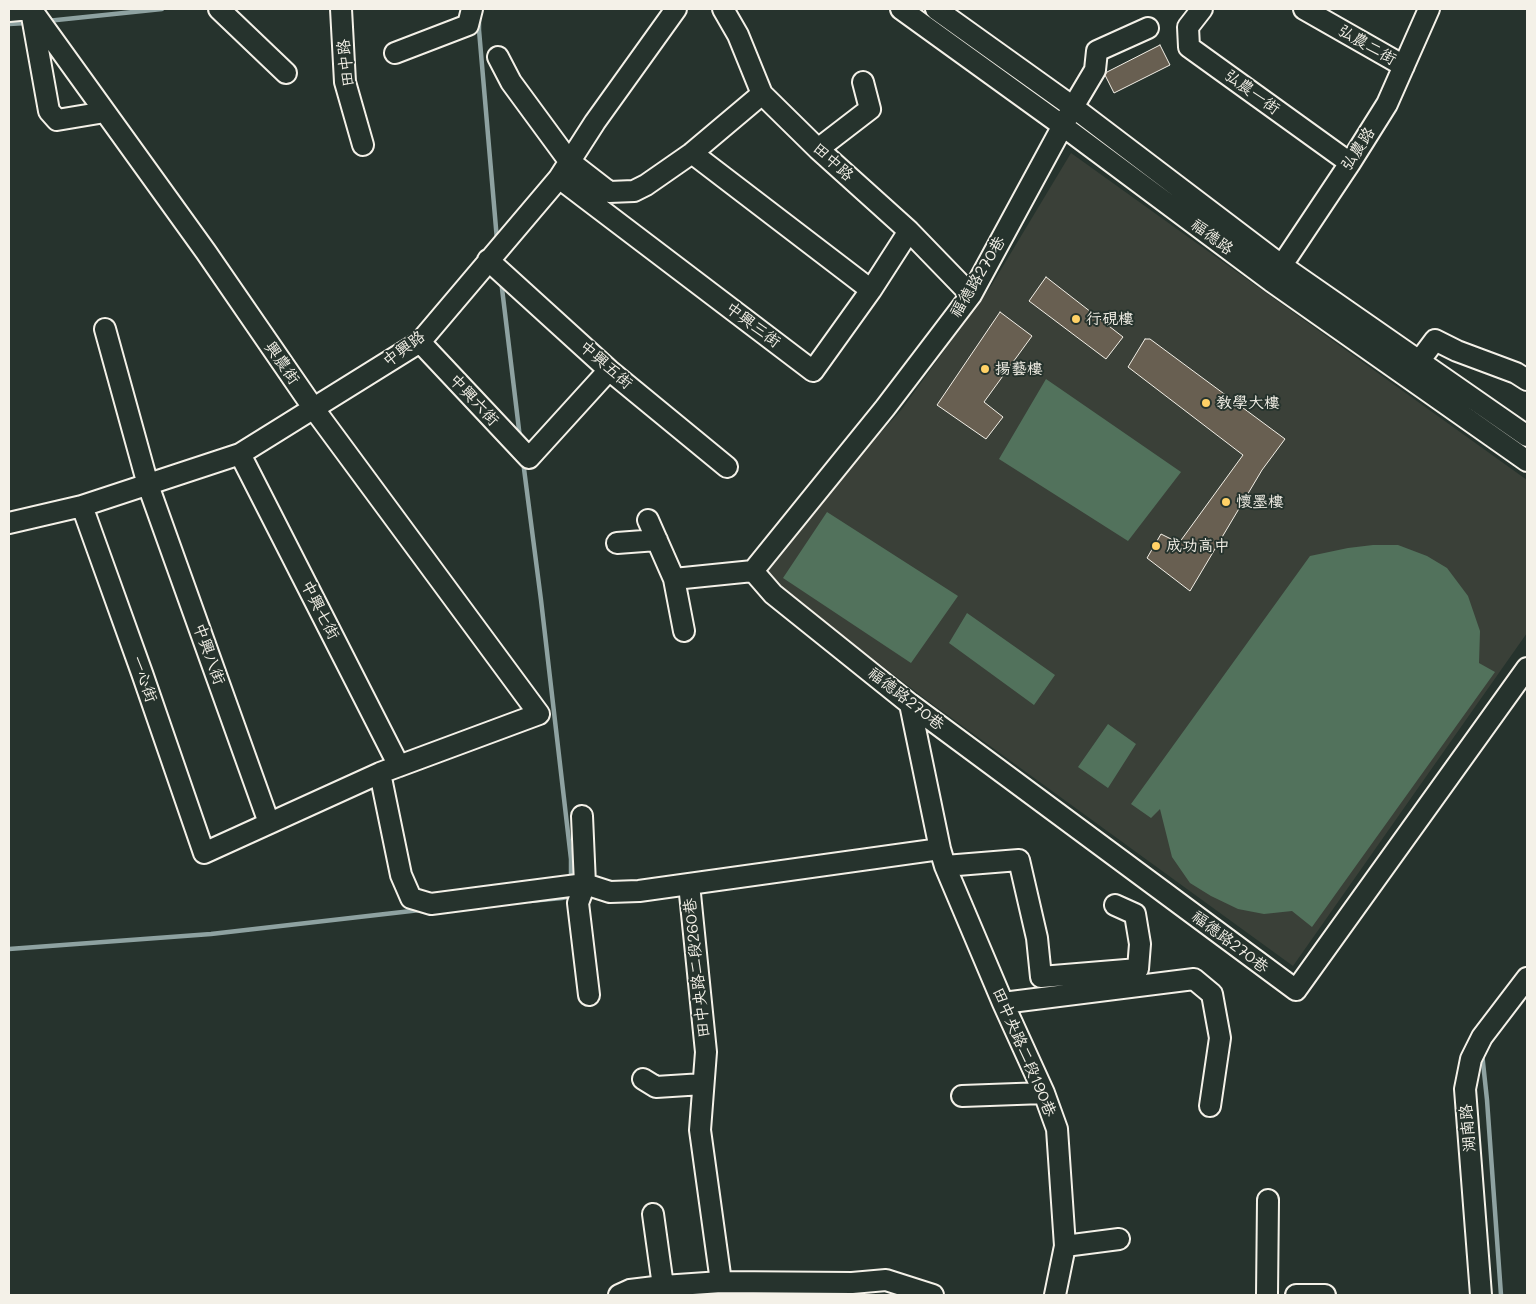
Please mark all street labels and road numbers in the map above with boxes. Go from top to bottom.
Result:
street label: 弘農二街 [1334,21,1400,69]
street label: 田中路 [334,38,358,88]
street label: 弘農一街 [1220,65,1284,119]
street label: 弘農路 [1337,124,1379,174]
street label: 田中路 [809,139,857,185]
street label: 福德路 [1187,215,1237,259]
street label: 福德路270巷 [946,233,1010,321]
street label: 中興三街 [722,298,784,352]
street label: 中興路 [379,327,429,371]
street label: 中興五街 [576,337,636,393]
street label: 興農街 [260,338,304,388]
street label: 中興六街 [445,370,503,430]
street label: 中興七街 [297,577,343,643]
street label: 中興八街 [189,621,229,687]
street label: 一心街 [127,653,161,705]
street label: 福德路270巷 [864,663,948,735]
street label: 田中央路二段260巷 [680,897,714,1039]
street label: 福德路270巷 [1188,907,1272,977]
street label: 田中央路二段190巷 [988,985,1060,1119]
street label: 湖南路 [1456,1103,1480,1153]

